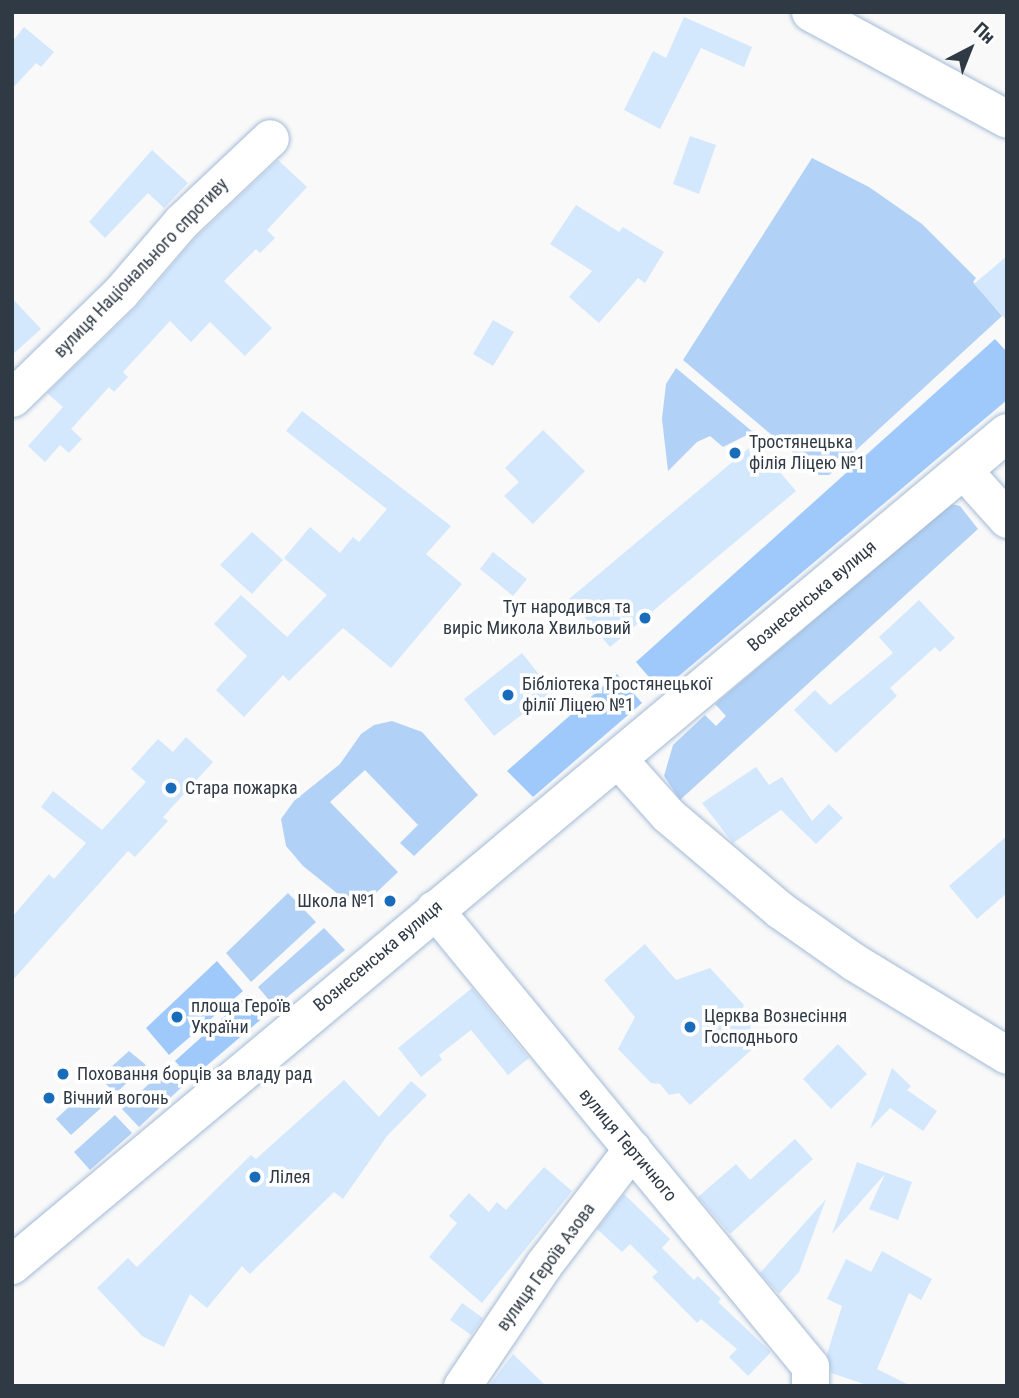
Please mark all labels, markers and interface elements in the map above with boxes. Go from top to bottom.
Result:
north arrow [935,14,1005,84]
text: Пн [969,17,1000,49]
street label: вулиця Національного спротиву [49,174,233,362]
place label: Тростянецька філія Ліцею №1 [749,432,865,474]
marker: Тростянецька філія Ліцею №1 [727,445,743,461]
street label: Вознесенська вулиця [743,536,881,656]
place label: Тут народився та виріс Микола Хвильовий [443,597,631,640]
marker: Тут народився та виріс Микола Хвильовий [637,610,653,626]
place label: Бібліотека Тростянецької філії Ліцею №1 [522,674,712,716]
marker: Бібліотека Тростянецької філії Ліцею №1 [500,687,516,703]
place label: Стара пожарка [185,777,298,799]
marker: Стара пожарка [163,780,179,796]
place label: Школа №1 [297,890,376,912]
marker: Школа №1 [382,893,398,909]
street label: Вознесенська вулиця [309,896,447,1016]
place label: площа Героїв України [191,996,291,1038]
place label: Церква Вознесіння Господнього [704,1006,847,1048]
marker: площа Героїв України [169,1009,185,1025]
marker: Церква Вознесіння Господнього [682,1019,698,1035]
place label: Поховання борців за владу рад [77,1063,312,1085]
marker: Поховання борців за владу рад [55,1066,71,1082]
street label: вулиця Тертичного [574,1084,682,1206]
place label: Вічний вогонь [63,1087,169,1109]
marker: Вічний вогонь [41,1090,57,1106]
place label: Лілея [269,1166,311,1188]
marker: Лілея [247,1169,263,1185]
street label: вулиця Героїв Азова [492,1199,600,1335]

